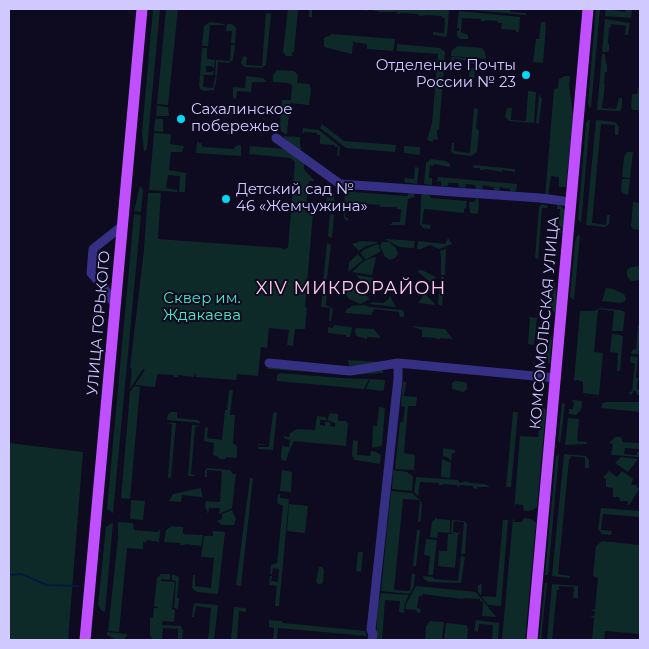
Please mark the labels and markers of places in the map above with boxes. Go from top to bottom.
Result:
place label: Отделение Почты России № 23 [376,57,516,92]
marker: Отделение Почты России № 23 [520,69,532,81]
place label: Сахалинское побережье [191,101,292,136]
marker: Сахалинское побережье [175,113,187,125]
place label: Детский сад № 46 «Жемчужина» [236,181,368,216]
marker: Детский сад № 46 «Жемчужина» [220,193,232,205]

